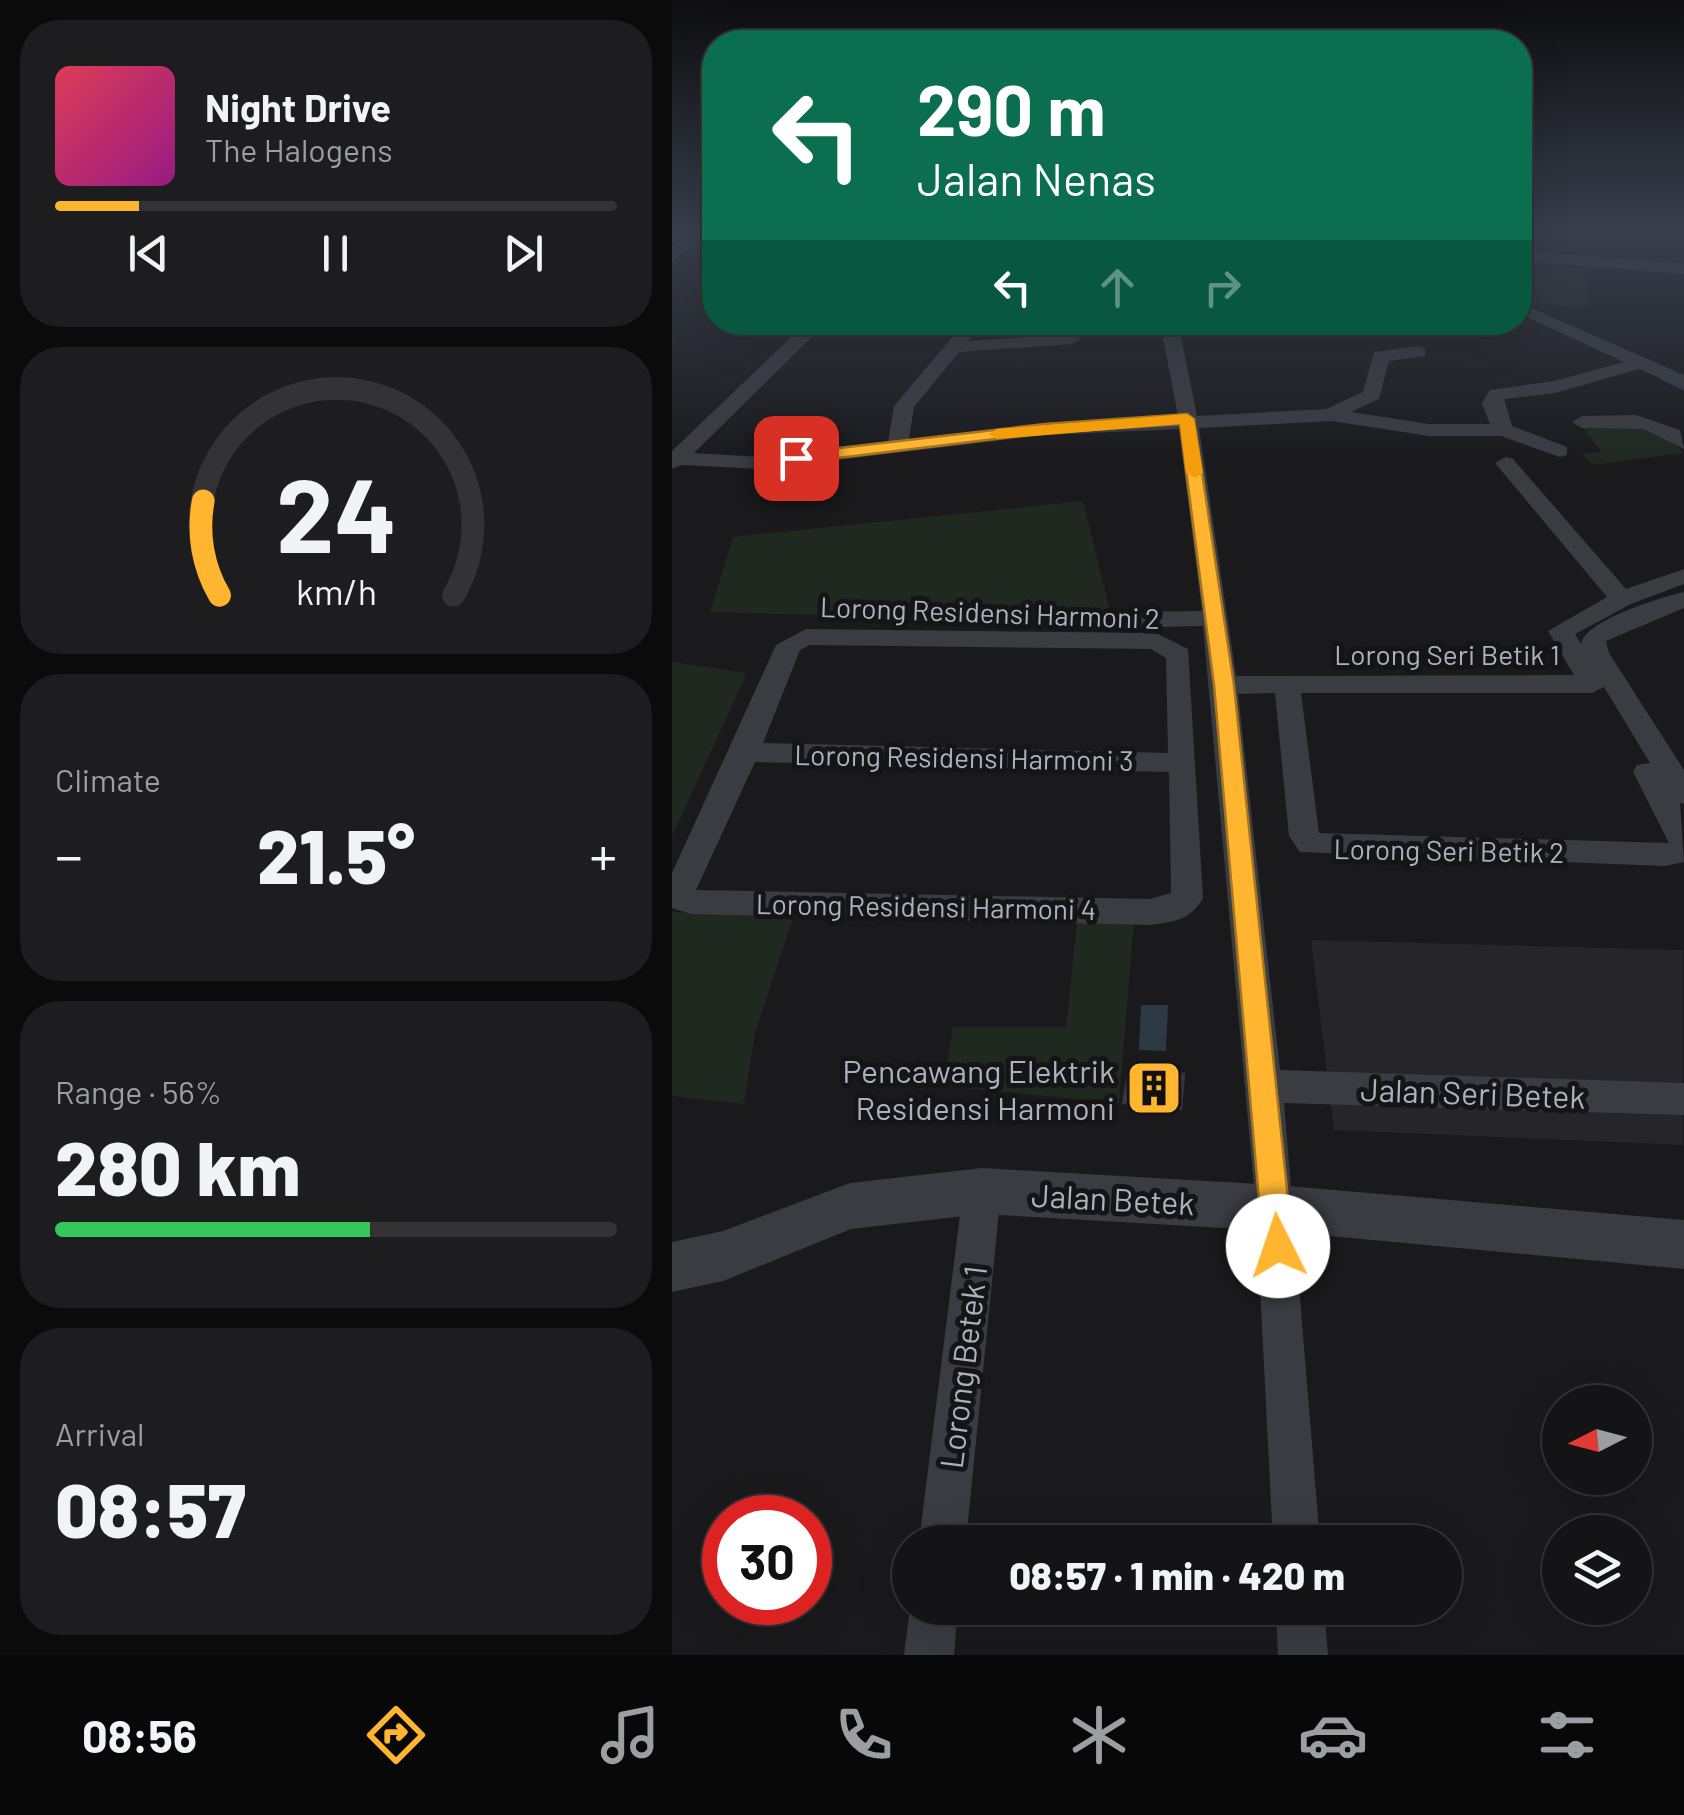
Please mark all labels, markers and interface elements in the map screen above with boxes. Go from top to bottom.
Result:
text: 290 m [917,66,1106,150]
icon: left [752,70,882,200]
text: Night Drive [205,84,391,130]
text: The Halogens [205,130,393,168]
text: Jalan Nenas [917,151,1156,205]
icon: previous [121,226,176,281]
icon: pause [308,226,363,281]
icon: next [496,226,551,281]
icon: left [985,260,1040,315]
icon: ahead [1090,260,1145,315]
icon: right [1195,260,1250,315]
pin [754,416,839,501]
icon: arrive [769,431,824,486]
text: 24 [275,449,397,574]
text: km/h [296,569,376,612]
street label: Lorong Residensi Harmoni 2 [820,589,1160,635]
street label: Lorong Seri Betik 1 [1334,637,1560,671]
street label: Lorong Residensi Harmoni 3 [794,737,1134,777]
text: Climate [55,760,161,798]
text: 21.5° [257,809,415,899]
text: − [55,821,83,887]
text: + [589,821,617,887]
street label: Lorong Seri Betik 2 [1333,831,1565,869]
street label: Lorong Residensi Harmoni 4 [756,886,1096,926]
place label: Pencawang Elektrik Residensi Harmoni [843,1051,1115,1126]
building icon: Pencawang Elektrik Residensi Harmoni [1124,1058,1184,1118]
street label: Jalan Seri Betek [1360,1069,1586,1115]
text: Range · 56% [55,1072,222,1110]
text: 280 km [55,1121,300,1211]
street label: Jalan Betek [1030,1175,1196,1221]
position arrow [1226,1194,1330,1298]
street label: Lorong Betek 1 [931,1263,993,1471]
north arrow [1542,1385,1652,1495]
map controls [1542,1385,1652,1625]
text: Arrival [55,1414,144,1452]
text: 08:57 [55,1463,246,1553]
speed limit sign: 30 [702,1495,832,1625]
button: layers [1542,1515,1652,1625]
text: 08:57 · 1 min · 420 m [1009,1552,1345,1598]
icon: directions [361,1700,431,1770]
icon: music [595,1700,665,1770]
icon: phone [829,1700,899,1770]
icon: climate [1064,1700,1134,1770]
icon: car [1298,1700,1368,1770]
icon: filters [1532,1700,1602,1770]
text: 08:56 [82,1708,197,1762]

